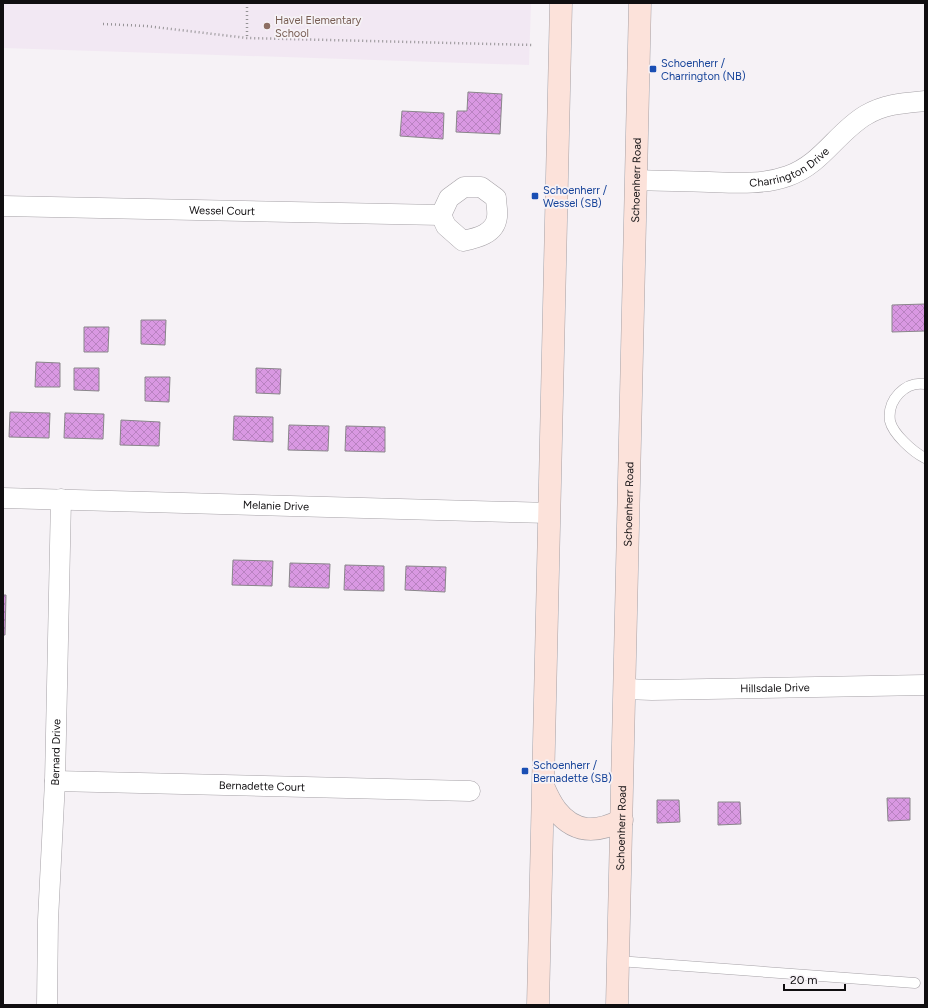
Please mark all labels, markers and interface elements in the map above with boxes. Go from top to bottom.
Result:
place label: Havel Elementary School [275,14,361,40]
marker: Havel Elementary School [262,21,272,31]
place label: Schoenherr / Charrington (NB) [661,57,746,83]
marker: Schoenherr / Charrington (NB) [648,64,658,74]
street label: Schoenherr Road [629,138,644,223]
street label: Charrington Drive [749,145,832,190]
place label: Schoenherr / Wessel (SB) [543,184,608,210]
marker: Schoenherr / Wessel (SB) [530,191,540,201]
street label: Wessel Court [189,204,255,218]
street label: Schoenherr Road [622,461,636,547]
street label: Melanie Drive [243,499,309,513]
street label: Hillsdale Drive [740,681,810,695]
street label: Bernard Drive [49,719,63,786]
place label: Schoenherr / Bernadette (SB) [533,759,612,785]
marker: Schoenherr / Bernadette (SB) [520,766,530,776]
street label: Bernadette Court [219,779,305,794]
street label: Schoenherr Road [614,785,629,871]
scale bar [784,966,845,992]
text: 20 m [790,973,818,987]

